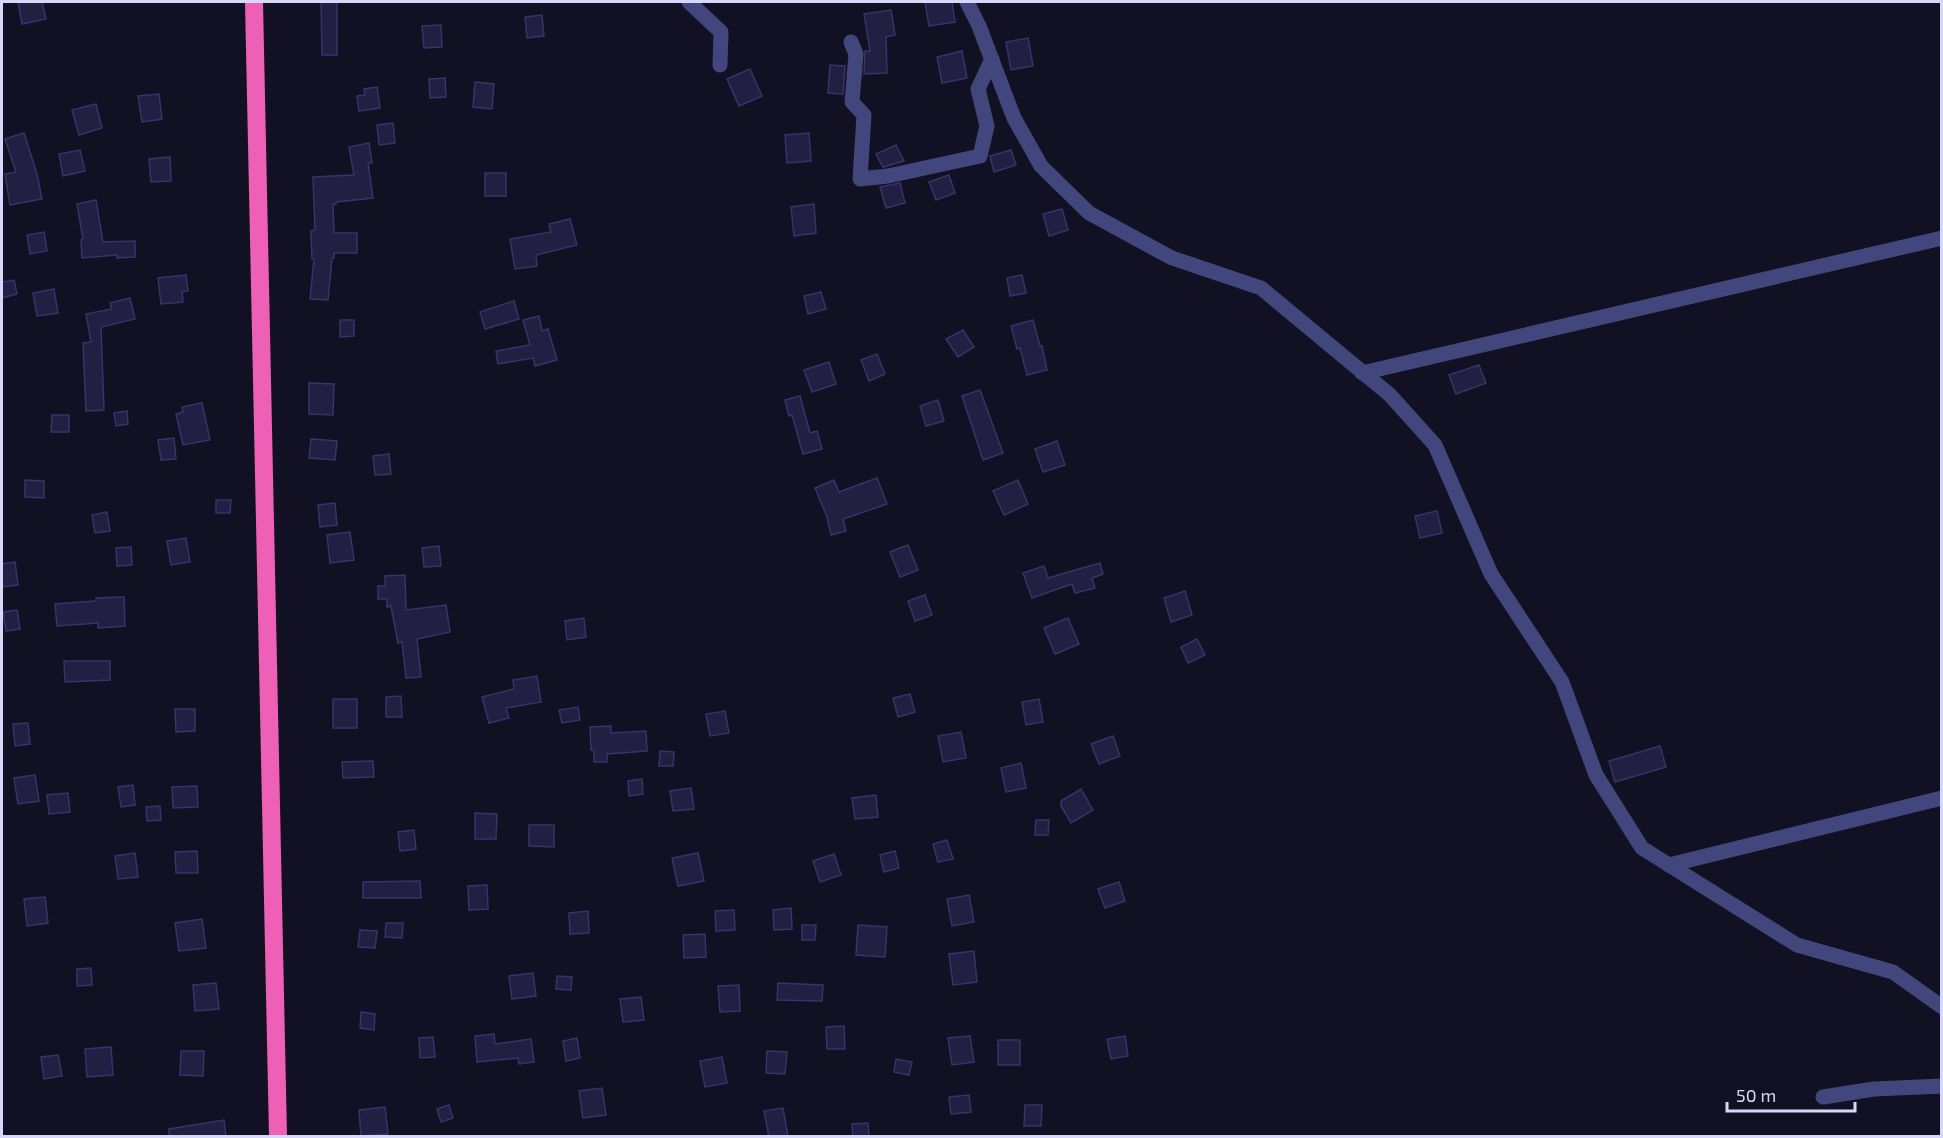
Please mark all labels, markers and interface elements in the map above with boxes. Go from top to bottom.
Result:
scale bar [1727,1075,1854,1113]
text: 50 m [1736,1084,1776,1106]

